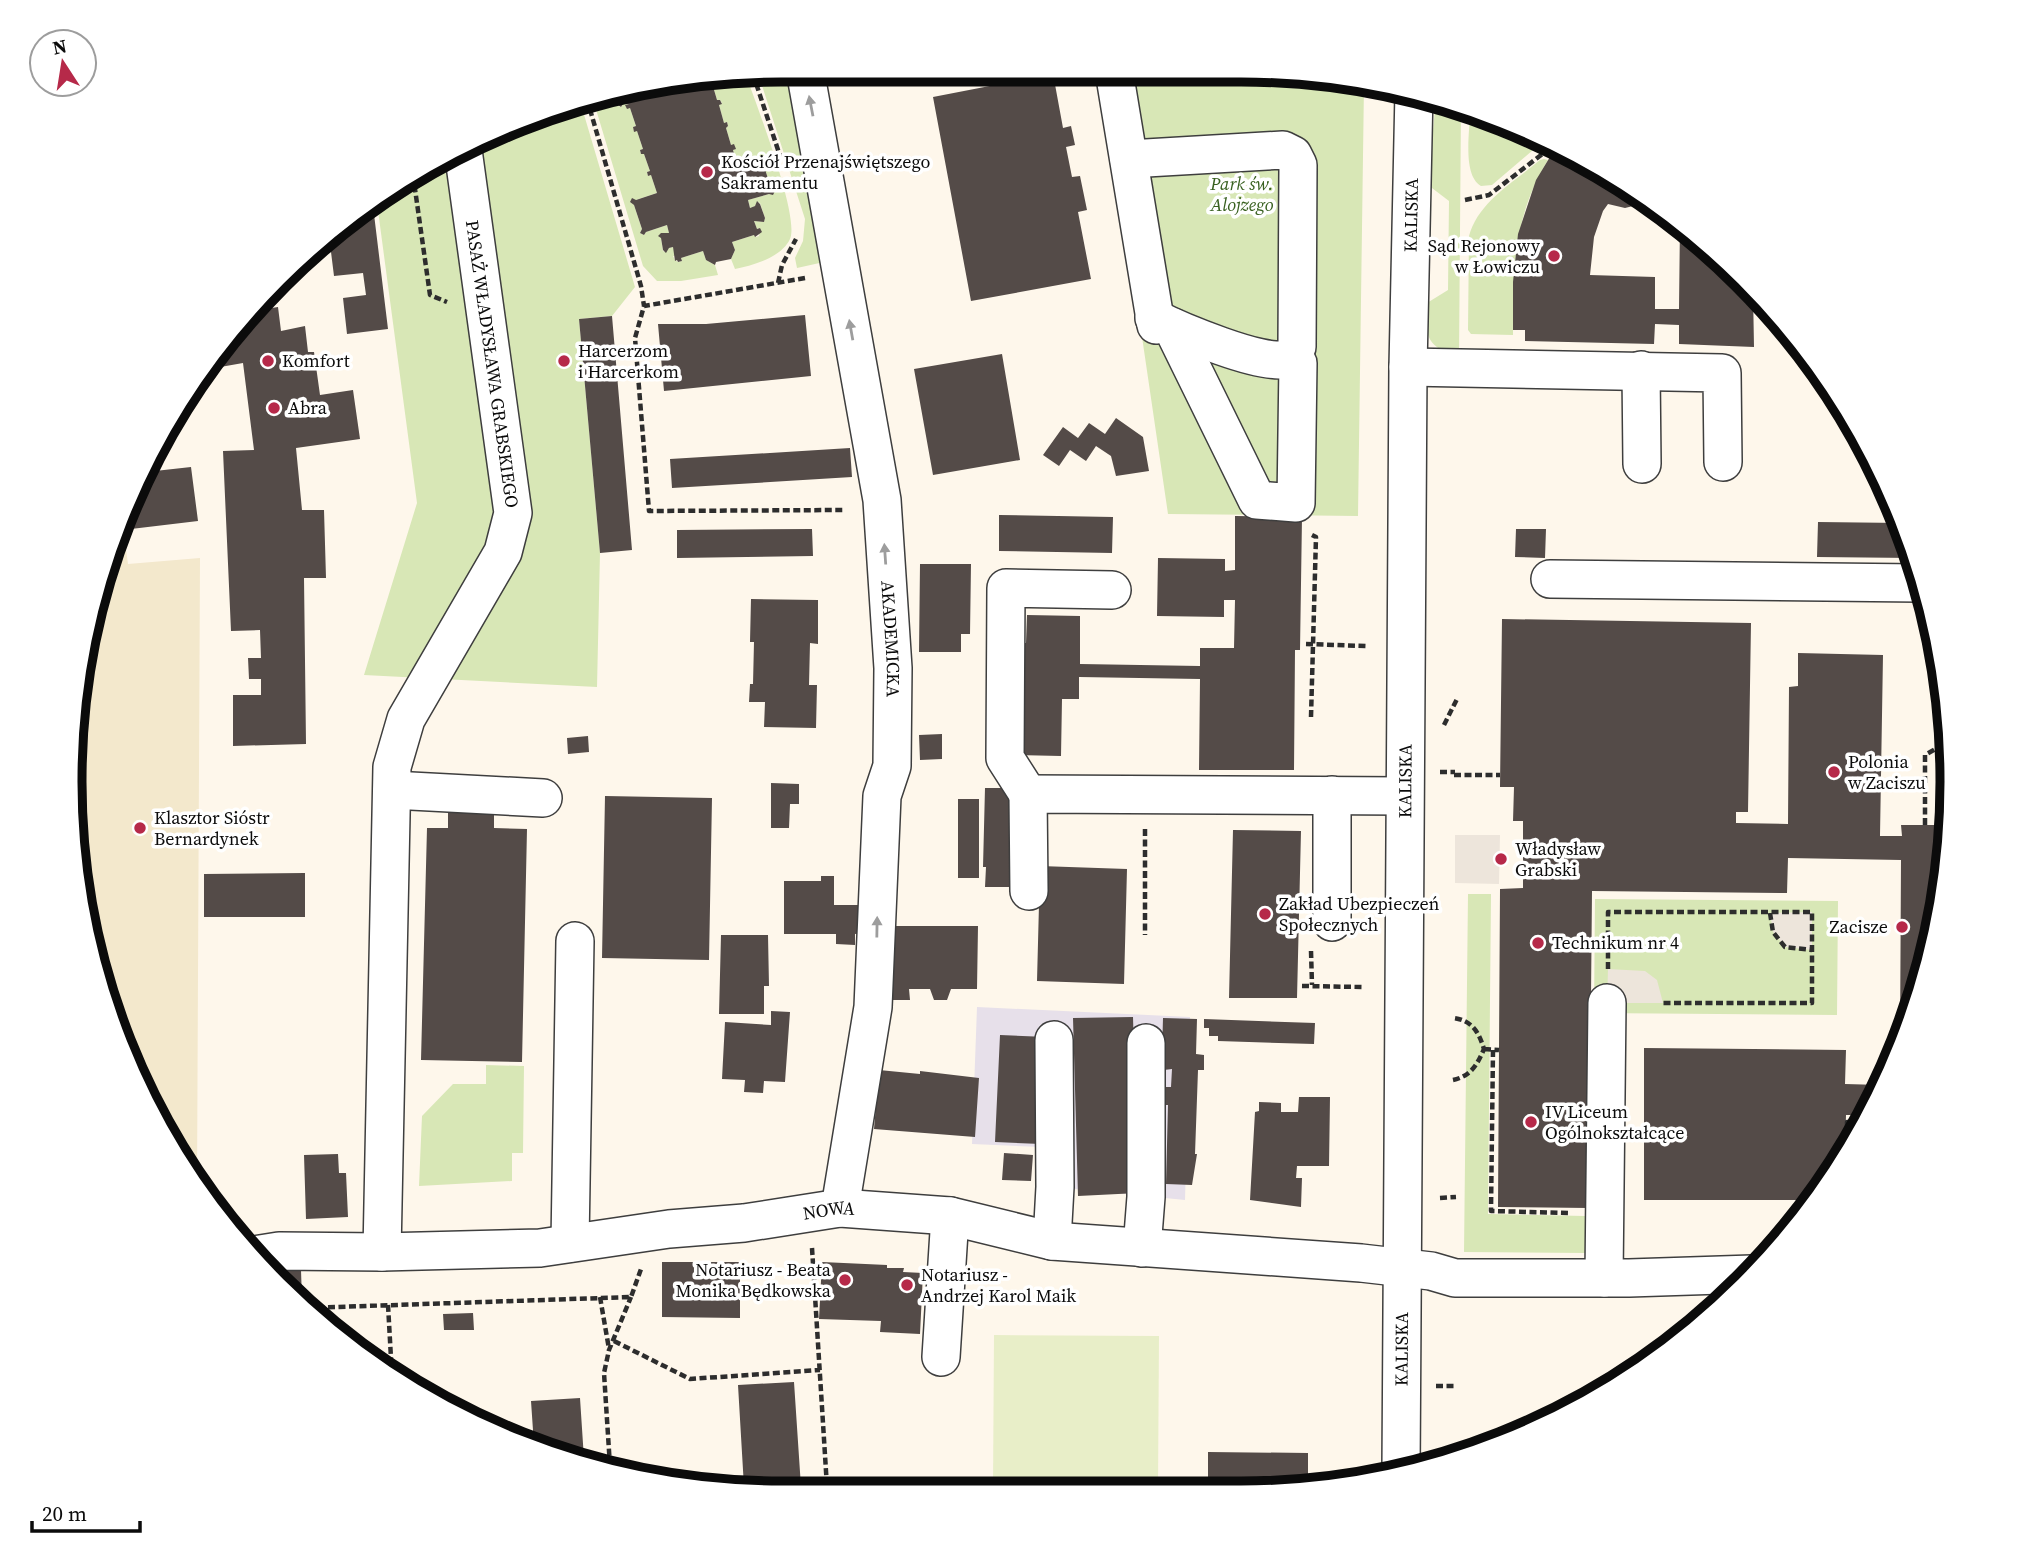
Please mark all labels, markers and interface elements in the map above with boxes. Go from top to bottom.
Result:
north arrow [28,28,98,98]
text: N [50,32,69,61]
one-way arrow [806,95,817,117]
place label: Kościół Przenajświętszego Sakramentu [721,149,931,195]
marker: Kościół Przenajświętszego Sakramentu [699,164,715,180]
park label: Park św. Alojzego [1209,171,1274,217]
street label: KALISKA [1398,178,1424,252]
street label: PASAŻ WŁADYSŁAWA GRABSKIEGO [460,218,525,509]
place label: Sąd Rejonowy w Łowiczu [1428,233,1541,279]
marker: Sąd Rejonowy w Łowiczu [1546,248,1562,264]
one-way arrow [845,319,856,341]
place label: Harcerzom i Harcerkom [578,338,679,384]
place label: Komfort [282,348,350,373]
marker: Komfort [260,353,276,369]
marker: Harcerzom i Harcerkom [556,353,572,369]
place label: Abra [288,395,328,420]
marker: Abra [266,400,282,416]
one-way arrow [880,543,891,565]
street label: AKADEMICKA [875,580,906,697]
street label: KALISKA [1392,744,1418,818]
place label: Polonia w Zaciszu [1848,749,1926,795]
marker: Polonia w Zaciszu [1826,764,1842,780]
place label: Klasztor Sióstr Bernardynek [154,805,270,851]
marker: Klasztor Sióstr Bernardynek [132,820,148,836]
place label: Władysław Grabski [1515,836,1601,882]
marker: Władysław Grabski [1493,851,1509,867]
place label: Zakład Ubezpieczeń Społecznych [1279,891,1440,937]
marker: Zakład Ubezpieczeń Społecznych [1257,906,1273,922]
place label: Zacisze [1830,914,1888,939]
one-way arrow [871,916,883,938]
marker: Zacisze [1894,919,1910,935]
place label: Technikum nr 4 [1552,930,1679,955]
marker: Technikum nr 4 [1530,935,1546,951]
place label: IV Liceum Ogólnokształcące [1545,1099,1685,1145]
marker: IV Liceum Ogólnokształcące [1523,1114,1539,1130]
street label: NOWA [801,1194,856,1226]
place label: Notariusz - Beata Monika Będkowska [675,1257,832,1303]
place label: Notariusz - Andrzej Karol Maik [921,1262,1076,1308]
marker: Notariusz - Beata Monika Będkowska [837,1272,853,1288]
marker: Notariusz - Andrzej Karol Maik [899,1277,915,1293]
street label: KALISKA [1389,1312,1414,1386]
scale bar [32,1490,140,1534]
text: 20 m [42,1499,87,1528]

